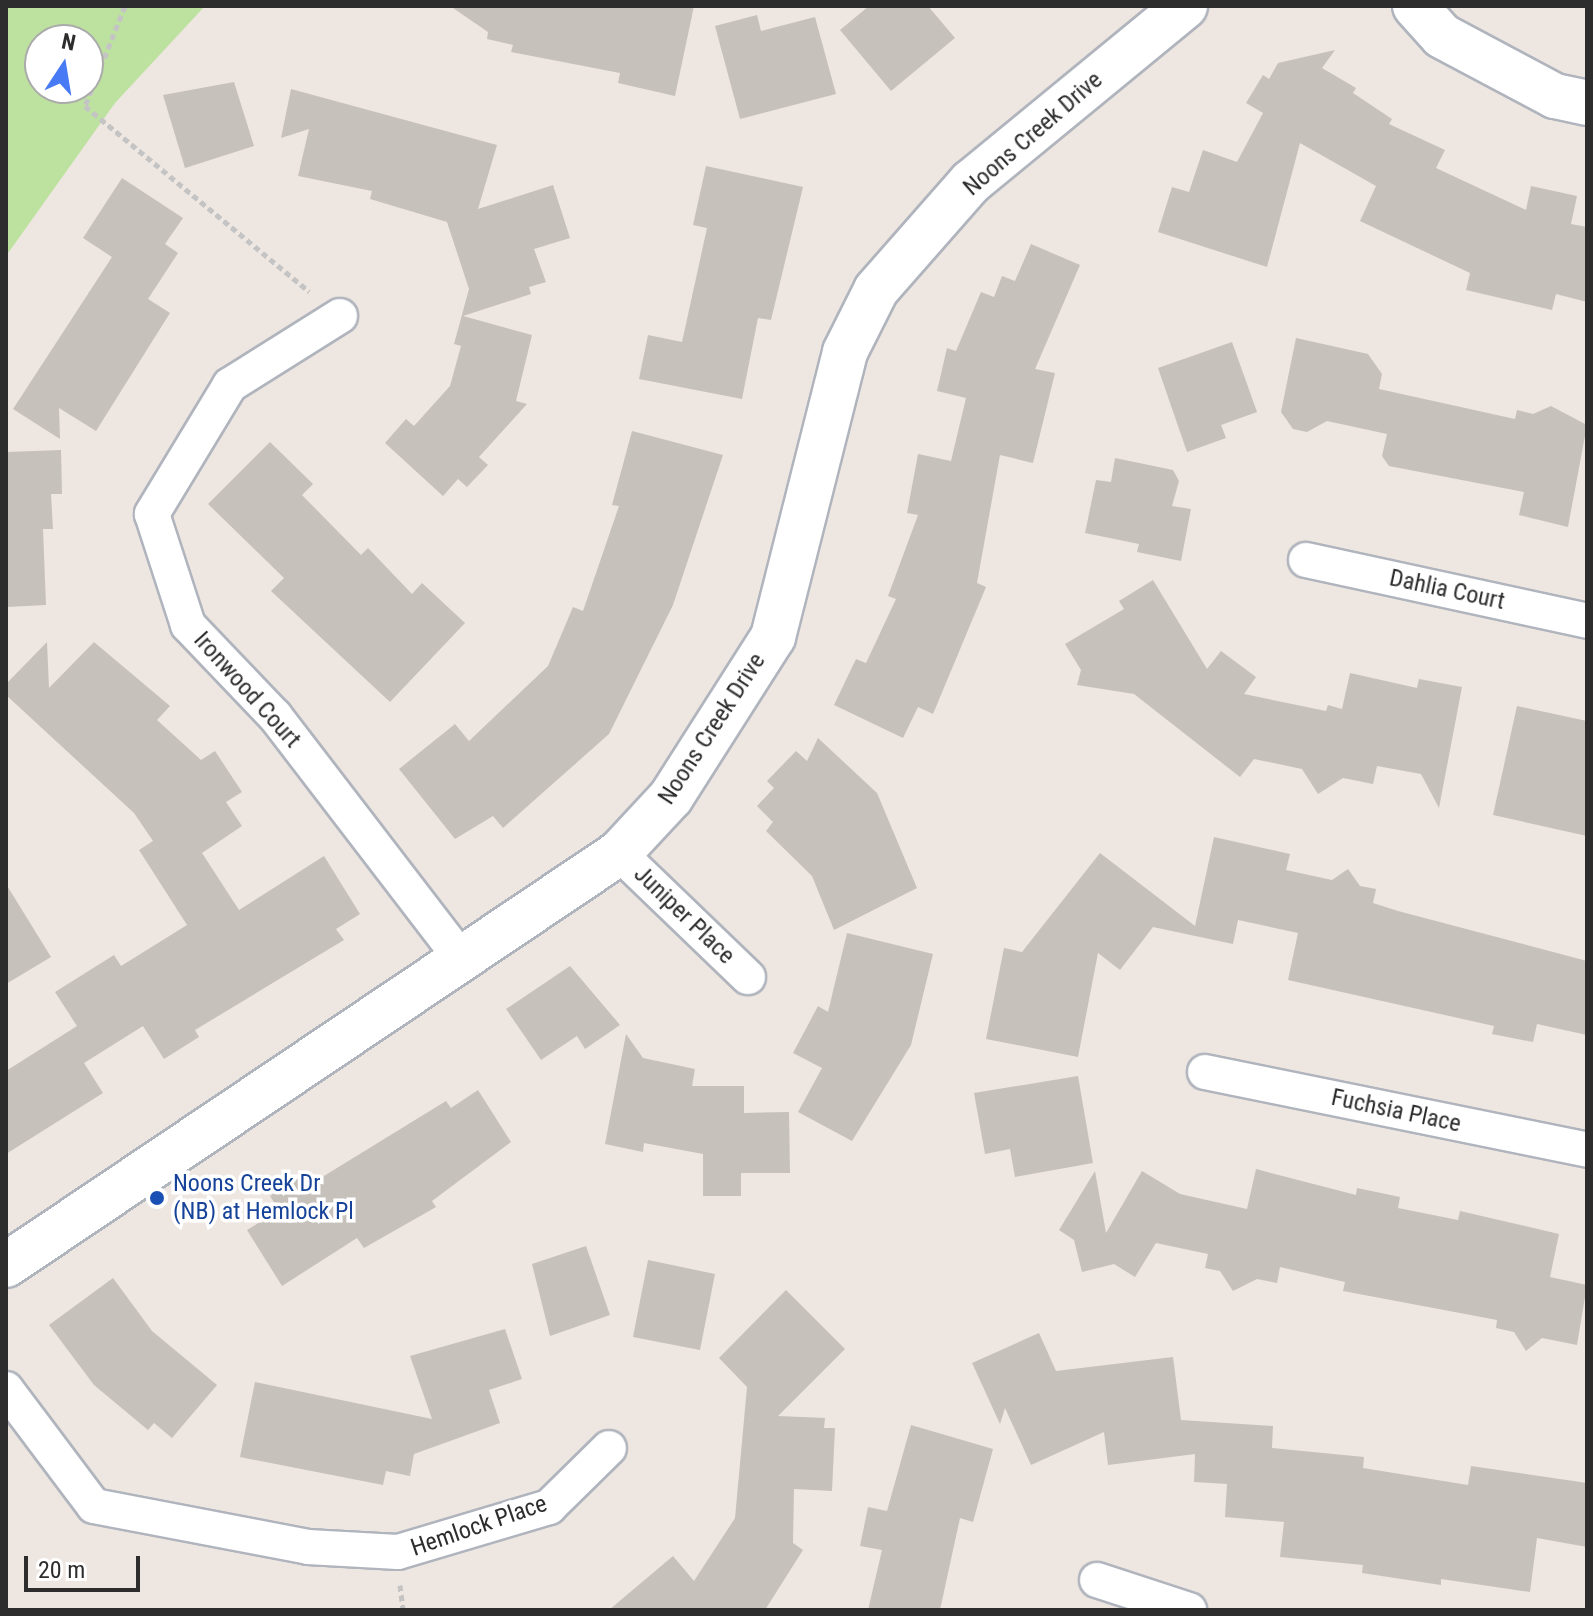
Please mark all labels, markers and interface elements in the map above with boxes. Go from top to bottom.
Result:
north arrow [24,24,104,104]
text: N [59,28,78,56]
street label: Noons Creek Drive [958,66,1108,202]
street label: Dahlia Court [1387,564,1507,616]
street label: Ironwood Court [187,626,307,754]
street label: Noons Creek Drive [652,648,772,810]
street label: Juniper Place [628,860,740,970]
street label: Fuchsia Place [1329,1083,1463,1139]
place label: Noons Creek Dr (NB) at Hemlock Pl [173,1170,354,1226]
marker: Noons Creek Dr (NB) at Hemlock Pl [148,1189,166,1207]
street label: Hemlock Place [407,1489,551,1563]
scale bar [28,1540,144,1590]
text: 20 m [38,1556,85,1584]

